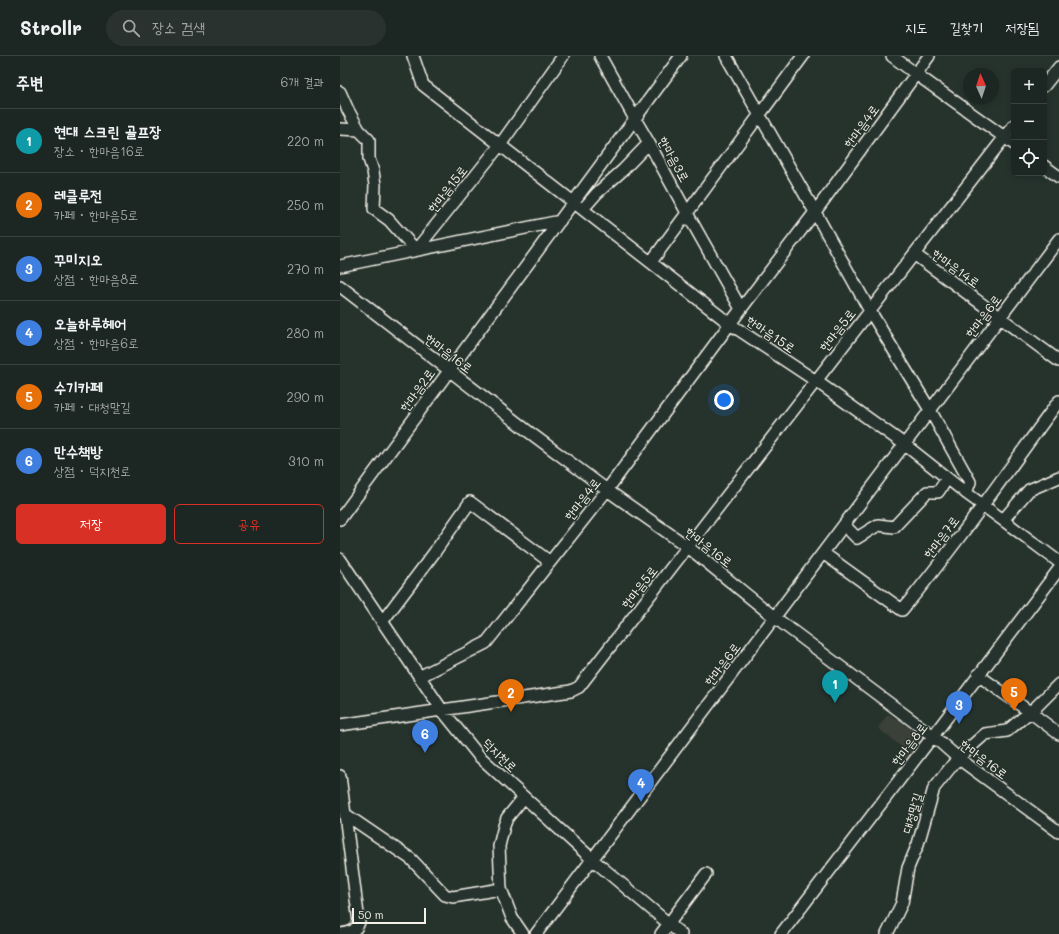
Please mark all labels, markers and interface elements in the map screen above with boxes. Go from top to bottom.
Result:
search box [106,10,386,46]
text: Strollr [20,15,82,40]
icon: search [120,17,142,39]
text: 장소 검색 [152,17,205,37]
text: 지도 [905,18,927,37]
text: 길찾기 [949,18,983,37]
text: 저장됨 [1005,18,1039,37]
north arrow [963,68,999,104]
map controls [1011,68,1047,176]
button: + [1011,68,1047,104]
text: 주변 [16,71,43,93]
text: 6개 결과 [281,73,324,90]
street label: 한마음4로 [839,101,882,151]
button: − [1011,104,1047,140]
text: 현대 스크린 골프장 [54,121,161,141]
text: 1 [26,132,32,149]
text: 220 m [287,132,324,149]
street label: 한마음3로 [655,133,694,185]
button: locate [1011,140,1047,176]
text: 장소 · 한마음16로 [54,142,144,159]
street label: 한마음15로 [423,162,470,216]
text: 레클루전 [54,185,102,205]
text: 2 [25,196,33,213]
text: 250 m [287,196,324,213]
text: 카페 · 한마음5로 [54,206,138,223]
street label: 한마음14로 [929,244,984,291]
text: 꾸미지오 [54,249,102,269]
text: 3 [25,260,33,277]
text: 270 m [287,260,324,277]
text: 상점 · 한마음8로 [54,270,139,287]
street label: 한마음6로 [961,291,1004,341]
street label: 한마음5로 [815,305,859,354]
street label: 한마음15로 [744,311,799,356]
text: 오늘하루헤어 [54,313,126,333]
text: 4 [25,324,33,341]
text: 280 m [286,324,324,341]
street label: 한마음16로 [422,329,477,376]
text: 상점 · 한마음6로 [54,334,139,351]
street label: 한마음2로 [395,365,438,415]
text: 수기카페 [54,377,102,397]
text: 5 [25,388,33,405]
text: 290 m [287,388,324,405]
your location [714,390,734,410]
text: 카페 · 대청말길 [54,398,131,415]
text: 만수책방 [54,441,102,461]
text: 6 [25,452,33,469]
text: 310 m [288,452,324,469]
text: 상점 · 덕지천로 [54,462,131,479]
street label: 한마음4로 [560,474,604,523]
button: 저장 [16,504,166,544]
button: 공유 [174,504,324,544]
street label: 한마음7로 [919,512,962,561]
street label: 한마음16로 [682,523,736,570]
street label: 한마음5로 [617,562,661,611]
street label: 한마음6로 [700,639,743,689]
pin: 1 [822,670,848,703]
pin: 5 [1001,678,1027,711]
pin: 2 [498,679,524,712]
pin: 3 [946,691,972,724]
street label: 한마음8로 [887,719,930,769]
pin: 6 [412,720,438,753]
street label: 덕지천로 [479,734,521,775]
street label: 한마음16로 [957,735,1012,782]
pin: 4 [628,769,654,802]
street label: 대청말길 [897,790,926,835]
scale bar [352,906,426,925]
text: 50 m [358,907,384,922]

